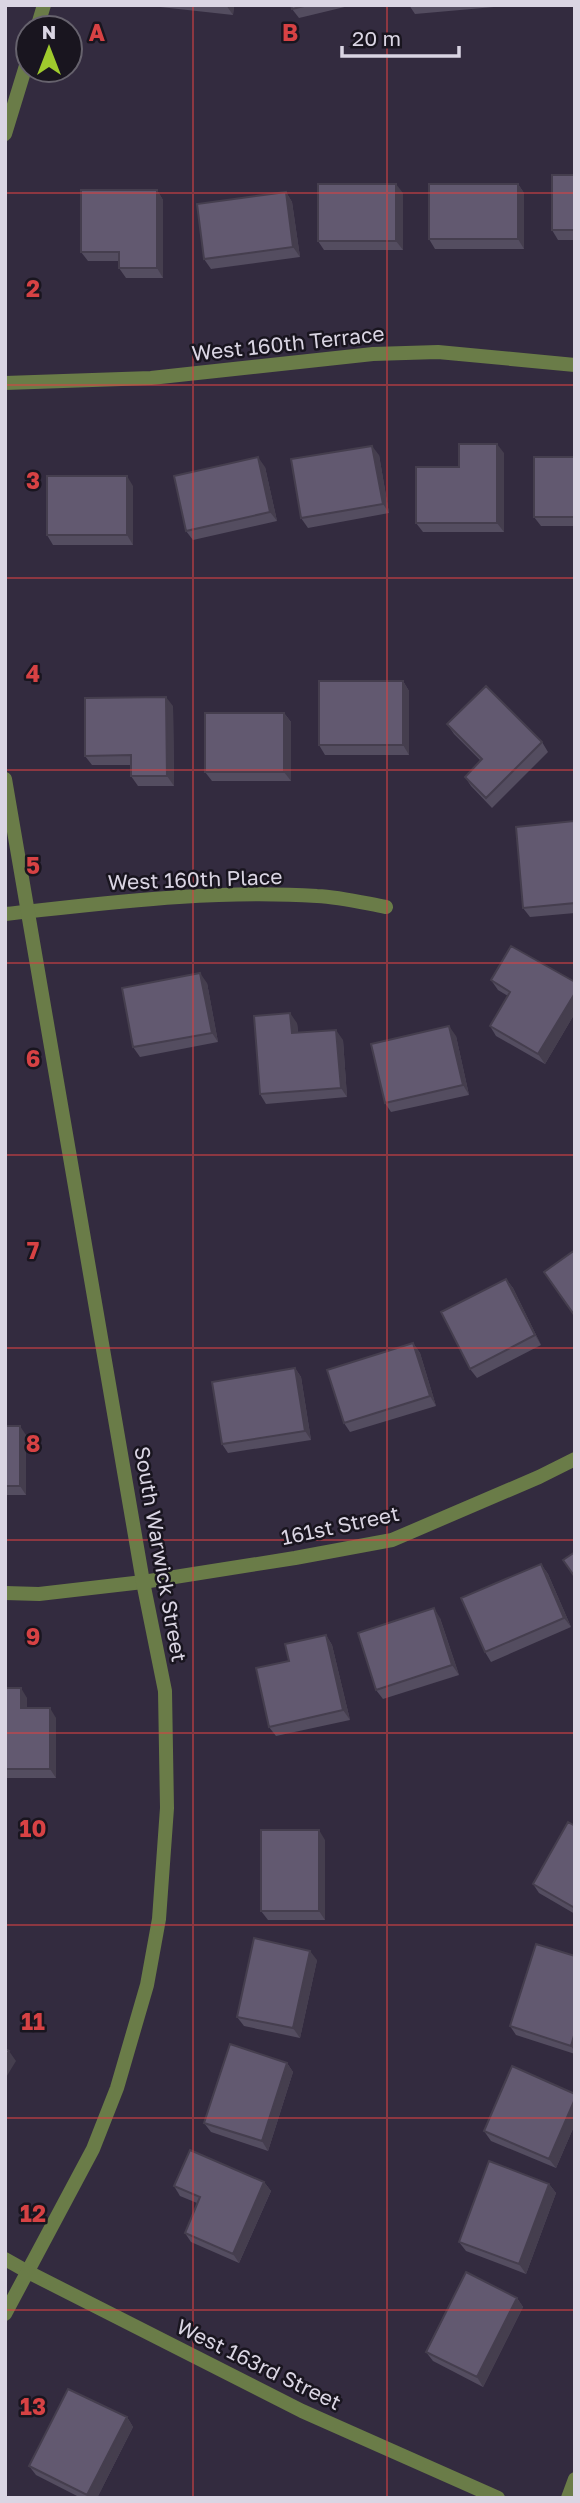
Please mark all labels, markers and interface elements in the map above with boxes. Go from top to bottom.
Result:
north arrow [14,14,84,84]
scale bar [342,14,459,58]
text: A [89,18,106,46]
text: B [282,18,298,46]
text: N [42,20,56,43]
text: 20 m [352,25,401,51]
text: 2 [26,274,40,302]
street label: West 160th Terrace [190,320,386,366]
text: 3 [26,466,40,494]
text: 4 [26,659,40,687]
text: 5 [26,851,40,879]
street label: West 160th Place [107,863,283,895]
text: 6 [26,1044,40,1072]
text: 7 [27,1236,39,1264]
text: 8 [26,1429,40,1457]
street label: South Warwick Street [129,1444,193,1664]
street label: 161st Street [279,1500,401,1550]
text: 9 [26,1622,40,1650]
text: 10 [20,1814,46,1842]
text: 11 [21,2007,45,2035]
text: 12 [20,2199,46,2227]
street label: West 163rd Street [173,2313,345,2415]
text: 13 [20,2392,46,2420]

